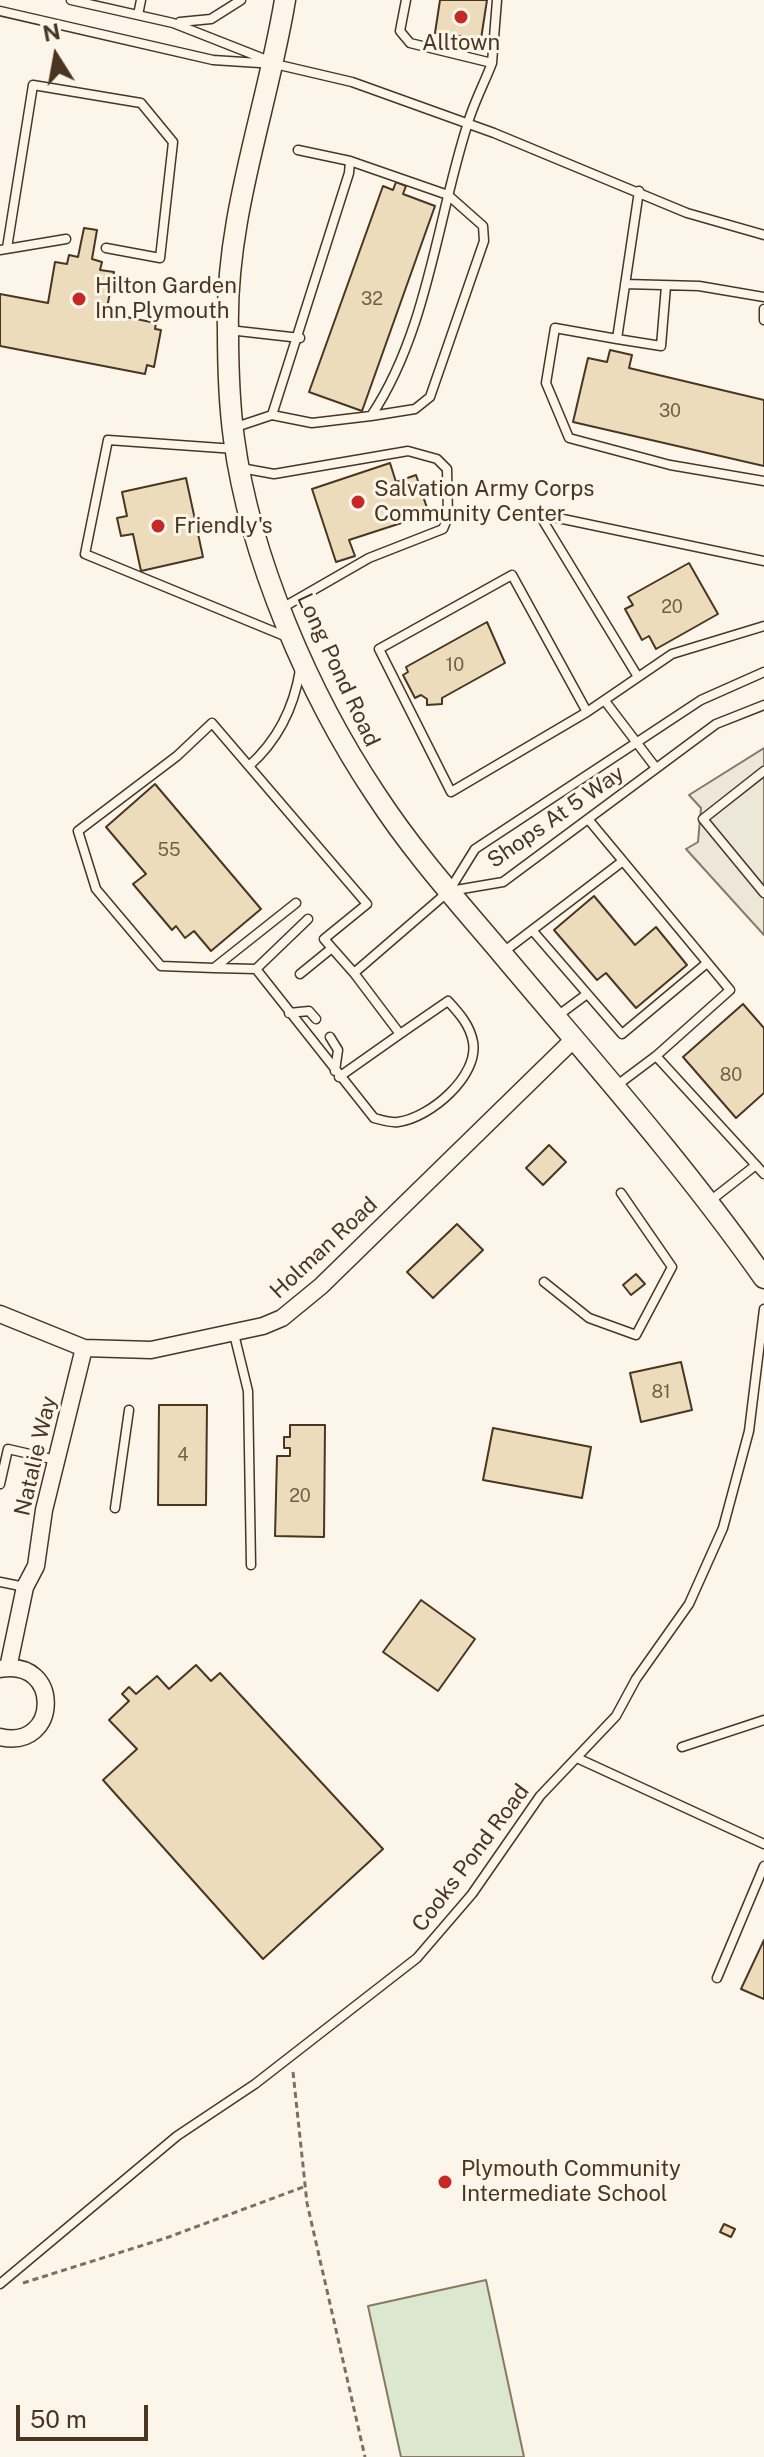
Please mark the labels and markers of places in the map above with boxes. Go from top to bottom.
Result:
marker: Alltown [452,8,470,26]
place label: Alltown [422,30,500,56]
place label: Hilton Garden Inn Plymouth [95,273,237,324]
marker: Hilton Garden Inn Plymouth [70,290,88,308]
place label: Salvation Army Corps Community Center [374,476,594,528]
marker: Salvation Army Corps Community Center [349,493,367,511]
place label: Friendly's [174,513,273,539]
marker: Friendly's [149,517,167,535]
place label: Plymouth Community Intermediate School [461,2156,681,2208]
marker: Plymouth Community Intermediate School [436,2173,454,2191]

